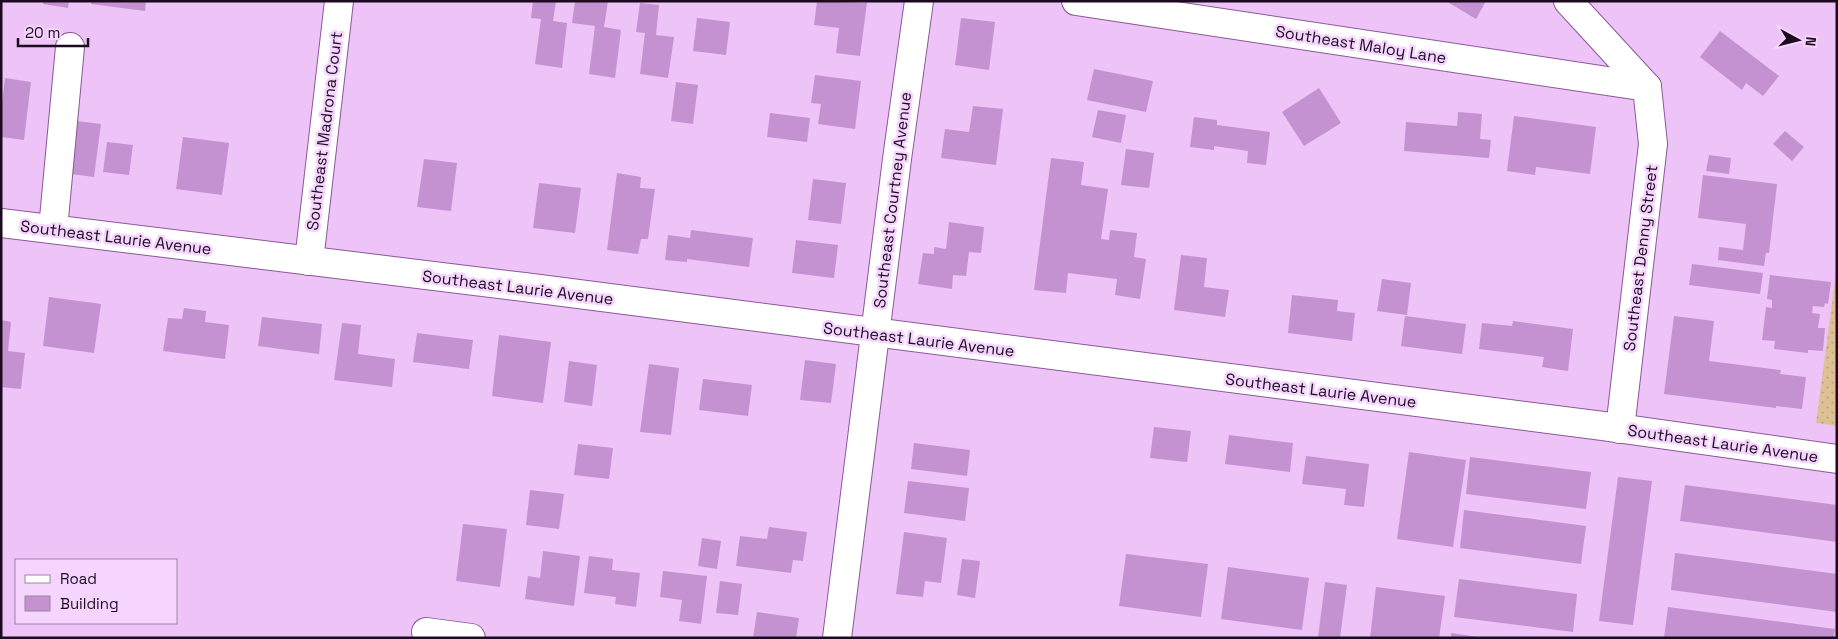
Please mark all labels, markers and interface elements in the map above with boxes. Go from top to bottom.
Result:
scale bar [18,15,88,47]
north arrow [1773,15,1823,65]
street label: Southeast Maloy Lane [1274,21,1448,68]
text: 20 m [25,23,60,42]
street label: Southeast Madrona Court [302,30,347,232]
text: N [1801,36,1820,47]
street label: Southeast Courtney Avenue [869,91,916,309]
street label: Southeast Denny Street [1619,164,1662,352]
street label: Southeast Laurie Avenue [19,215,213,260]
street label: Southeast Laurie Avenue [421,265,615,310]
street label: Southeast Laurie Avenue [822,317,1016,362]
street label: Southeast Laurie Avenue [1224,368,1418,413]
street label: Southeast Laurie Avenue [1626,420,1820,467]
legend [15,559,178,624]
text: Road [60,569,97,588]
text: Building [60,594,119,613]

